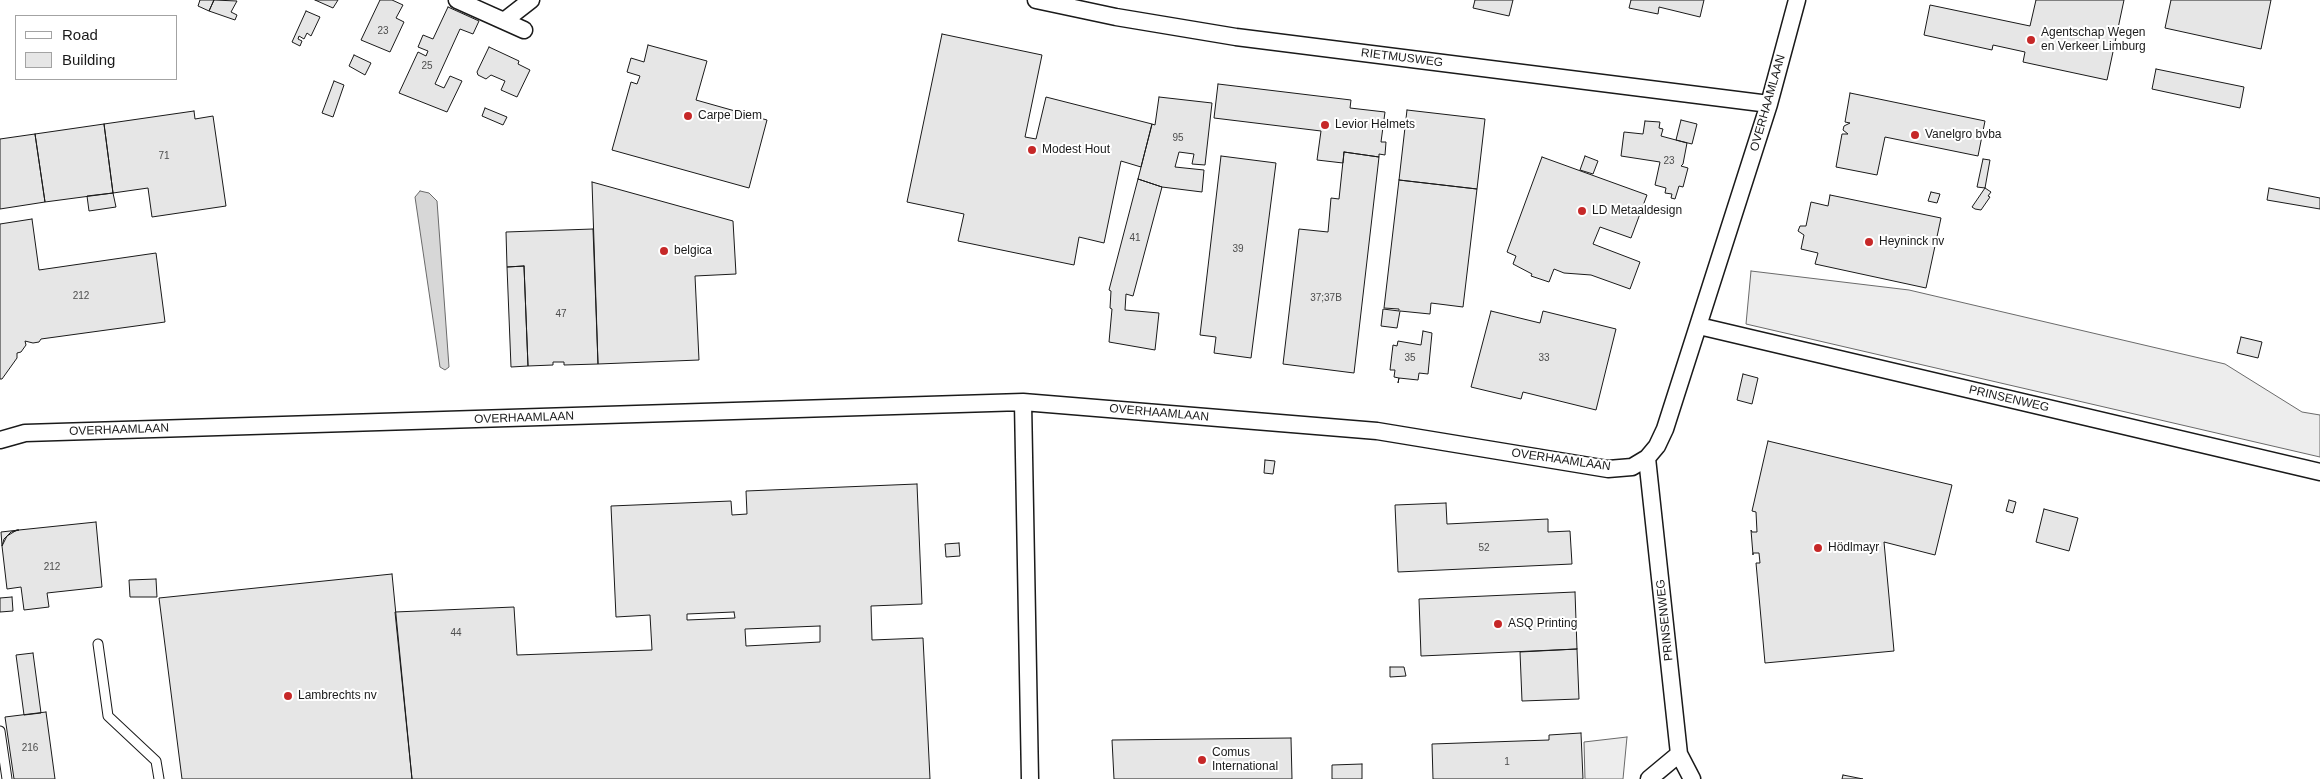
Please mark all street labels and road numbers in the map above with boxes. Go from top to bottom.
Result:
street label: RIETMUSWEG [1360,46,1444,70]
street label: OVERHAAMLAAN [1747,53,1789,153]
street label: PRINSENWEG [1967,383,2051,415]
street label: OVERHAAMLAAN [1109,401,1209,425]
street label: OVERHAAMLAAN [474,409,574,427]
street label: OVERHAAMLAAN [69,421,169,439]
street label: OVERHAAMLAAN [1510,446,1612,474]
street label: PRINSENWEG [1654,578,1676,662]

